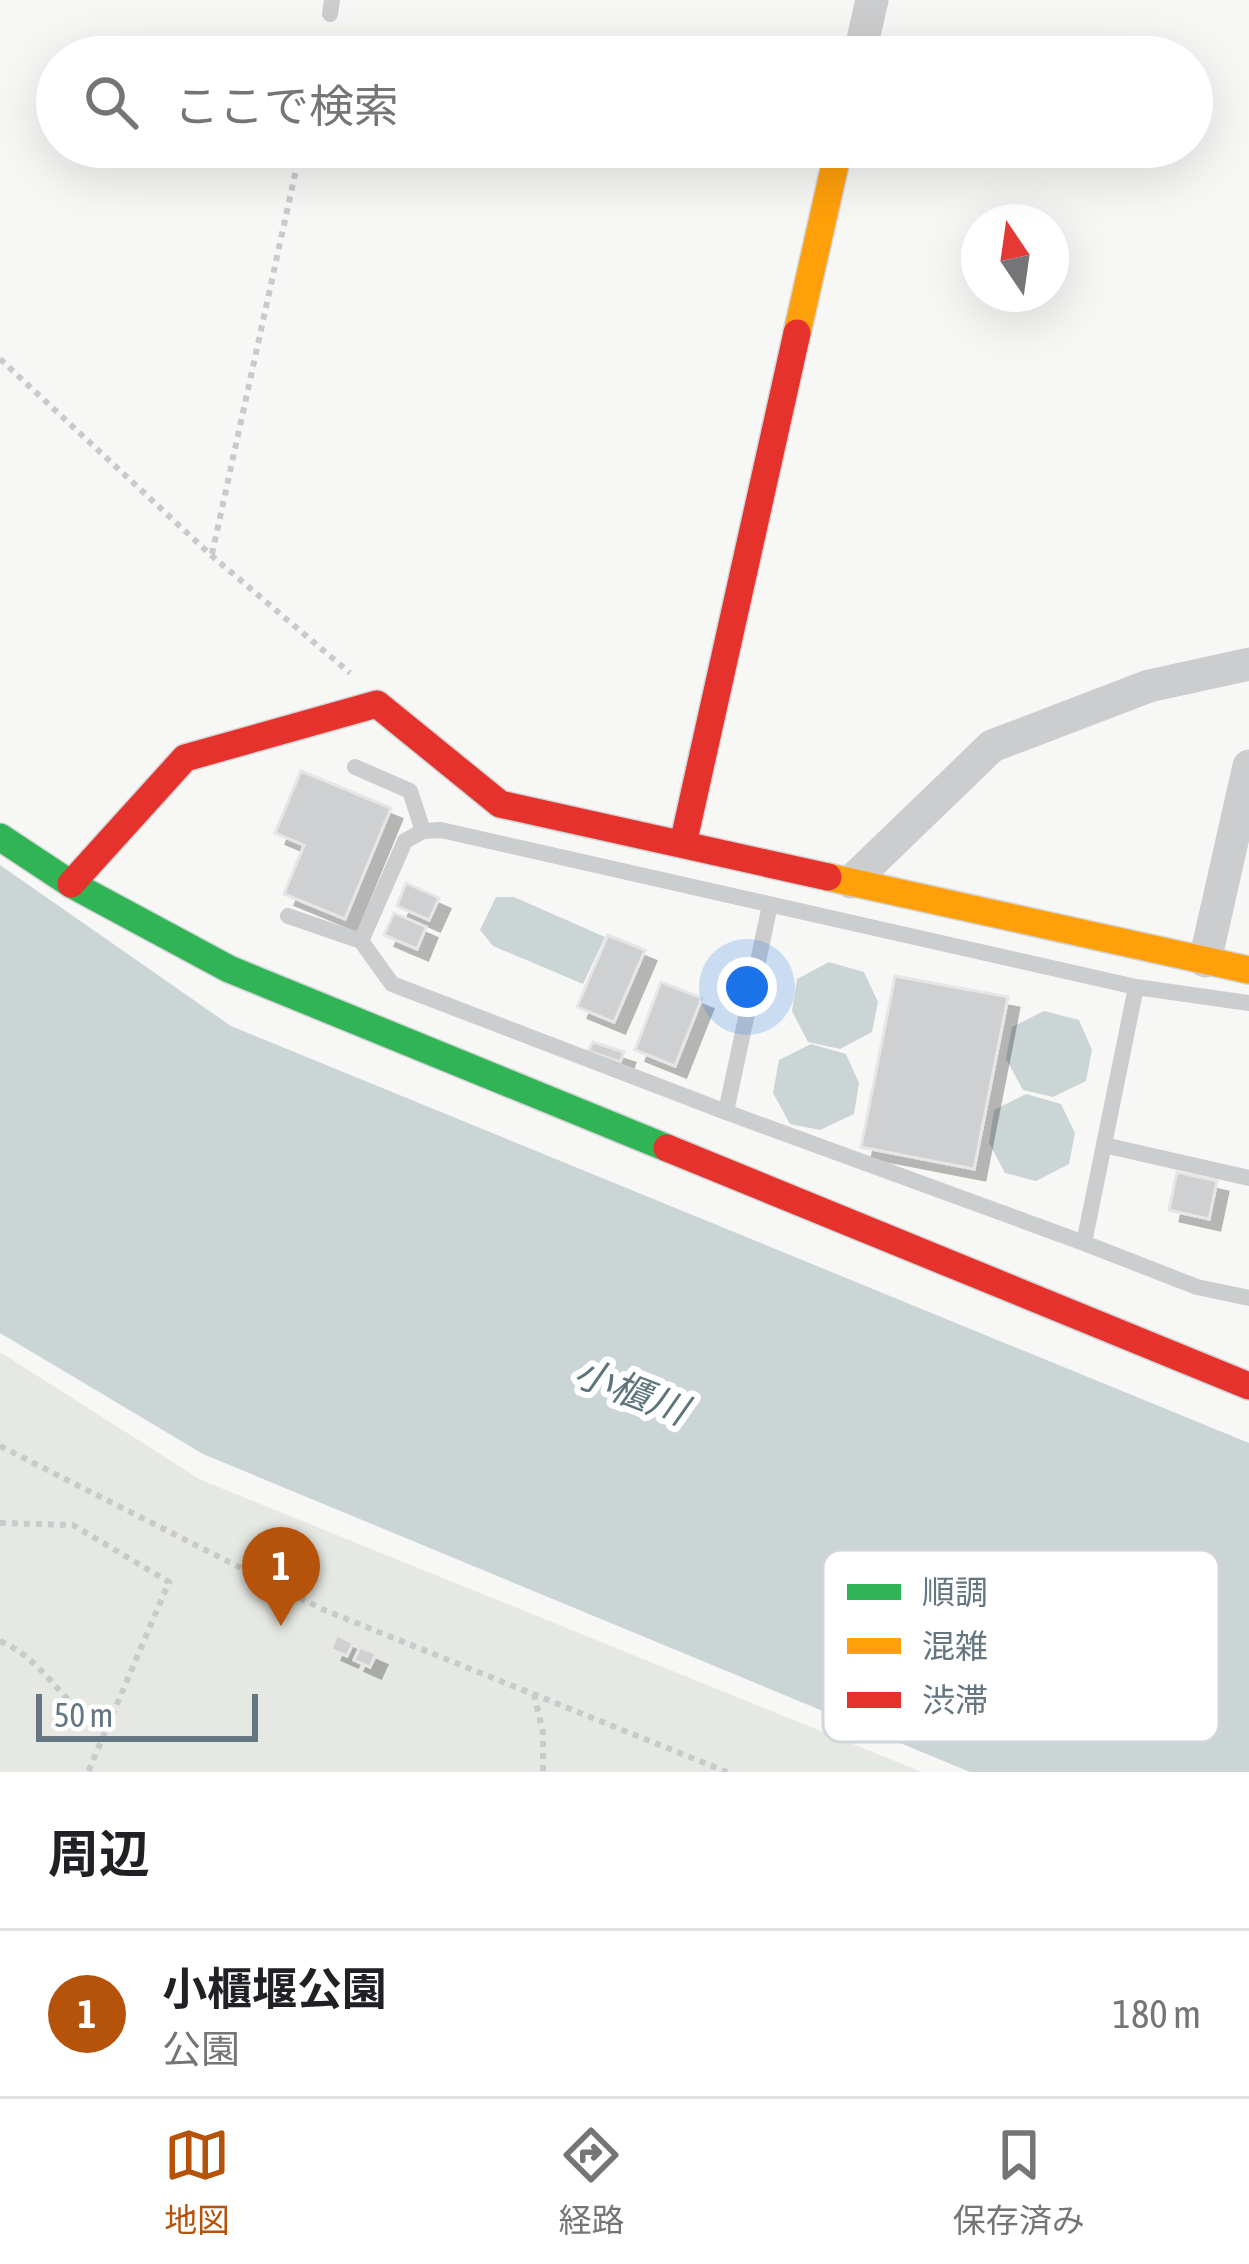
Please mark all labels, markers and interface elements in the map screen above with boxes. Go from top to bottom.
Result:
search box [36,36,1213,168]
icon: search [78,69,144,135]
text: ここで検索 [174,80,399,132]
north arrow [961,204,1069,312]
your location [717,957,777,1017]
water label: 小櫃川 [568,1349,697,1434]
pin: 1 [242,1527,320,1626]
legend [823,1550,1219,1742]
text: 順調 [922,1573,988,1611]
text: 混雑 [922,1627,988,1665]
text: 渋滞 [922,1681,988,1719]
scale bar [36,1688,258,1741]
text: 50 m [54,1696,113,1734]
text: 周辺 [48,1824,150,1883]
text: 小櫃堰公園 [162,1963,387,2015]
text: 1 [78,1992,96,2036]
text: 180 m [1113,1992,1201,2036]
text: 公園 [162,2027,240,2071]
tab: 地図 [164,2122,230,2242]
tab: 経路 [558,2122,624,2242]
tab: 保存済み [953,2122,1085,2242]

